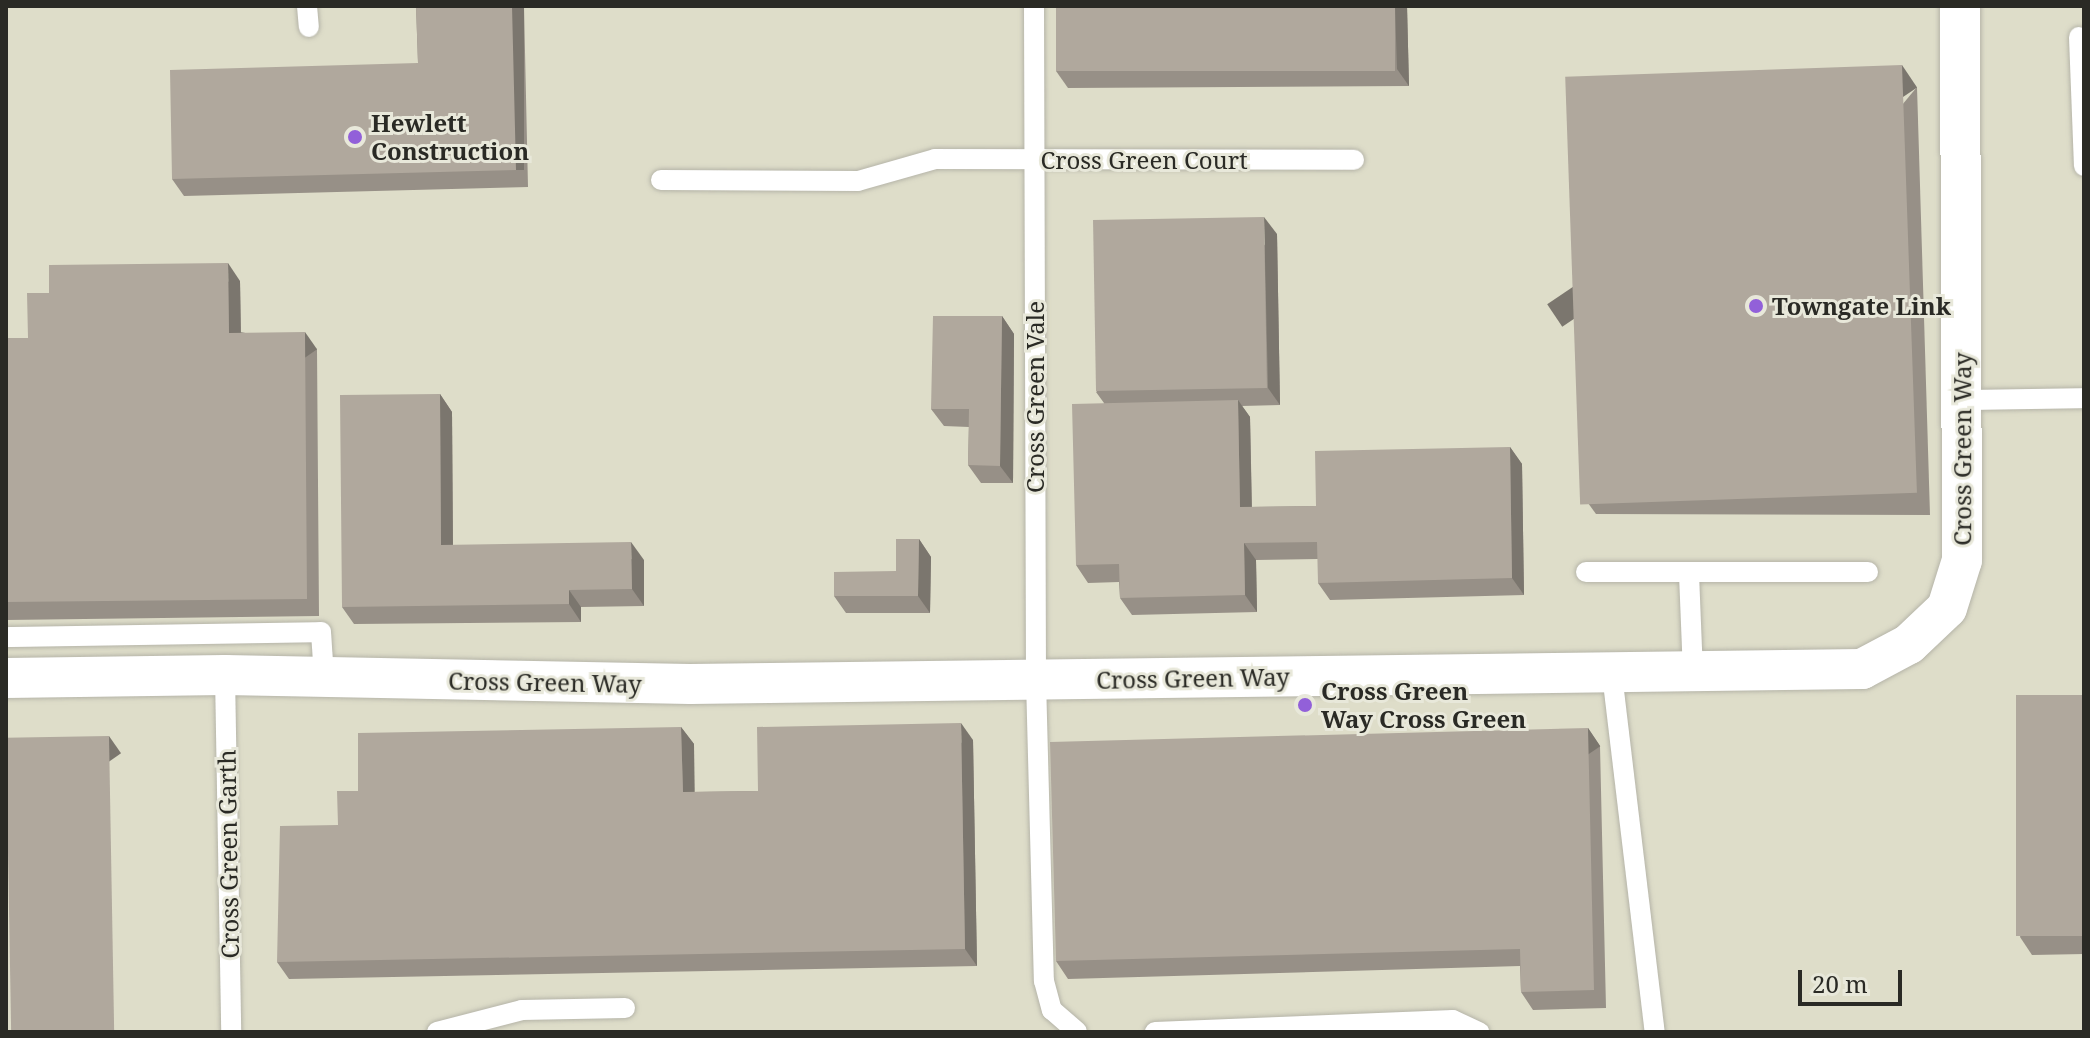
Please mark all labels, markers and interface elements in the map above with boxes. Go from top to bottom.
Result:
place label: Hewlett Construction [371,109,529,165]
marker: Hewlett Construction [346,128,364,146]
street label: Cross Green Court [1040,146,1248,174]
place label: Towngate Link [1772,292,1951,320]
marker: Towngate Link [1747,297,1765,315]
street label: Cross Green Vale [1021,301,1049,493]
street label: Cross Green Way [1948,352,1976,546]
street label: Cross Green Way [1096,662,1290,694]
street label: Cross Green Way [448,666,642,698]
place label: Cross Green Way Cross Green [1321,677,1526,733]
marker: Cross Green Way Cross Green [1296,696,1314,714]
street label: Cross Green Garth [212,749,244,959]
scale bar [1802,954,1906,1004]
text: 20 m [1812,967,1868,1000]

